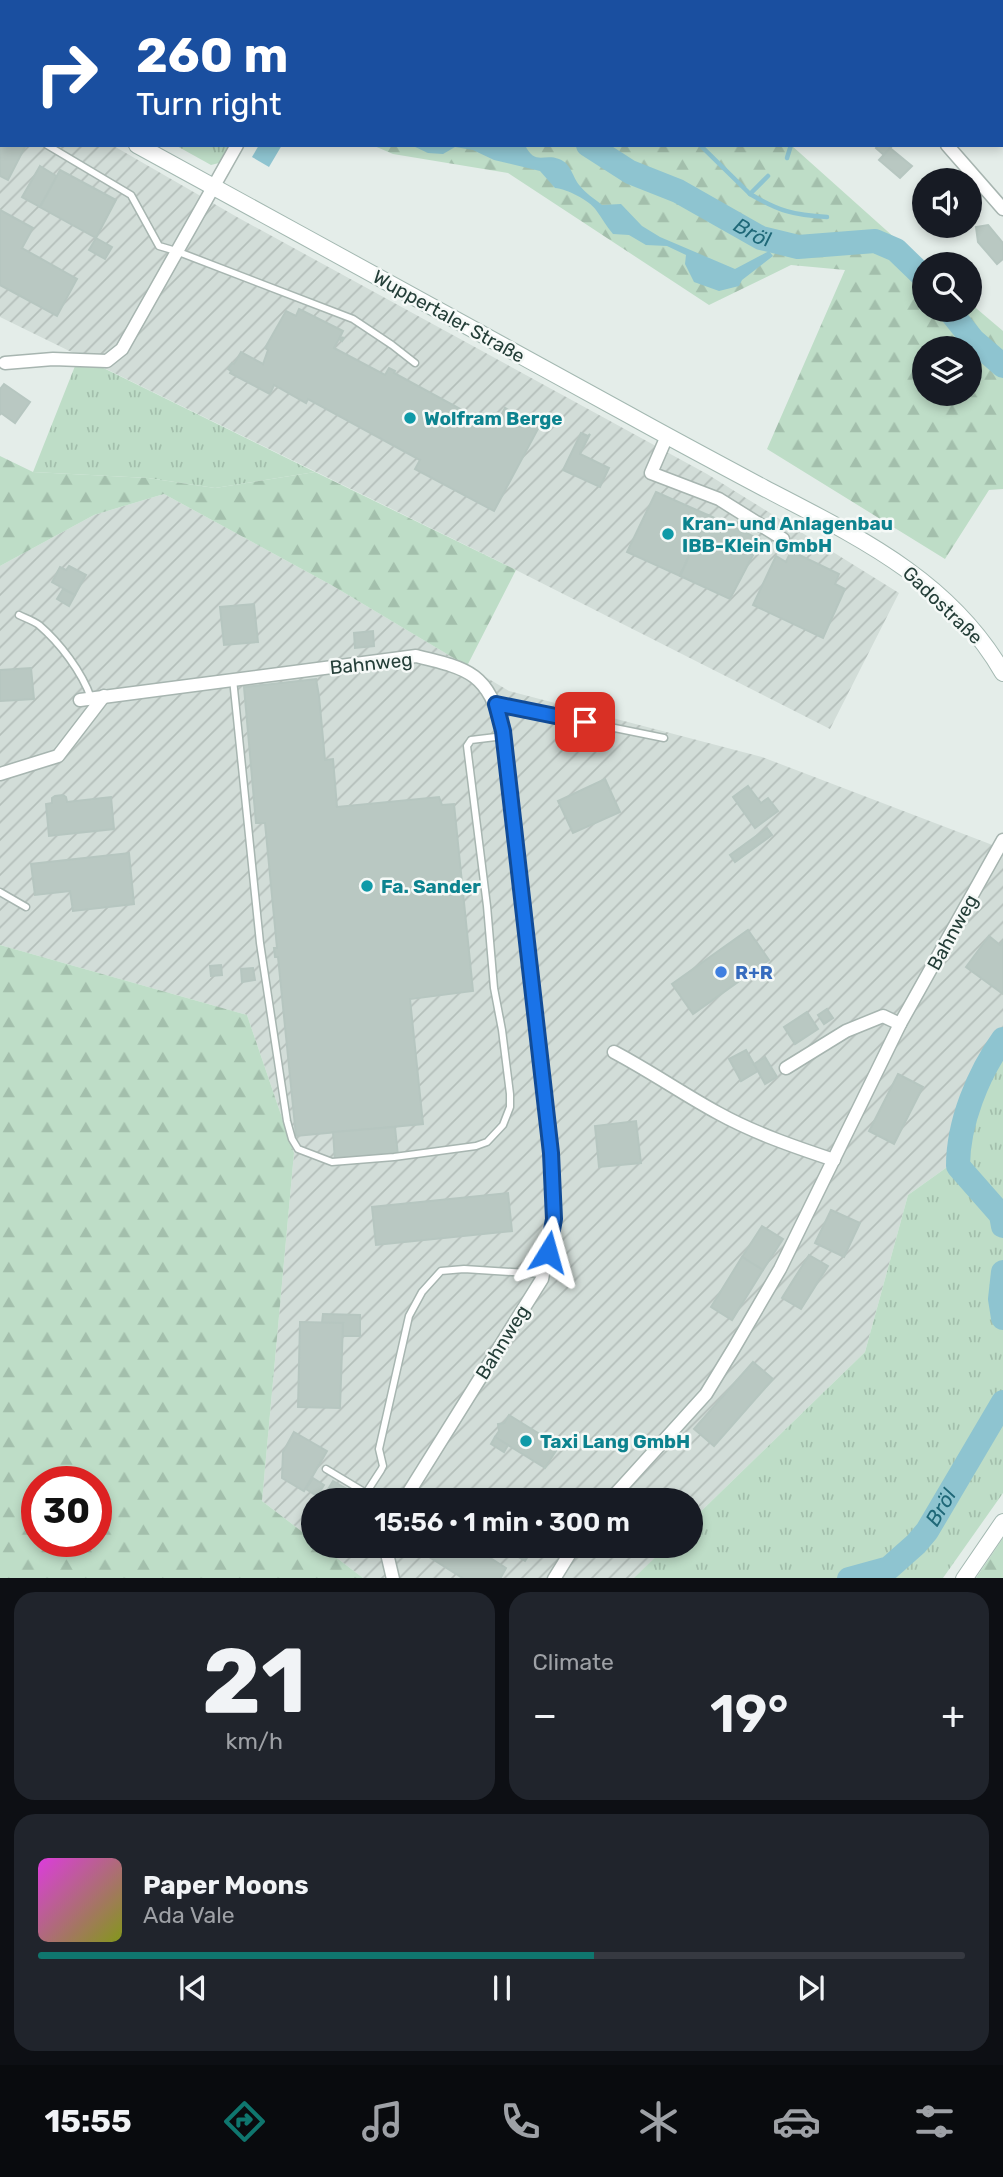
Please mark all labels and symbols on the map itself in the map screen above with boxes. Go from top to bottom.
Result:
water label: Bröl [729,212,774,252]
street label: Wuppertaler Straße [369,265,529,368]
place label: Wolfram Berge [424,407,563,430]
marker: Wolfram Berge [402,410,418,426]
place label: Kran- und Anlagenbau IBB-Klein GmbH [682,512,893,557]
marker: Kran- und Anlagenbau IBB-Klein GmbH [660,526,676,542]
street label: Gadostraße [898,562,987,649]
street label: Bahnweg [329,648,414,679]
pin [555,692,615,752]
place label: Fa. Sander [381,875,481,898]
marker: Fa. Sander [359,878,375,894]
street label: Bahnweg [922,890,983,974]
place label: R+R [735,961,773,984]
marker: R+R [713,964,729,980]
position arrow [511,1215,585,1289]
street label: Bahnweg [471,1301,534,1384]
place label: Taxi Lang GmbH [540,1430,690,1453]
marker: Taxi Lang GmbH [518,1433,534,1449]
speed limit sign: 30 [21,1466,112,1557]
water label: Bröl [920,1483,962,1530]

